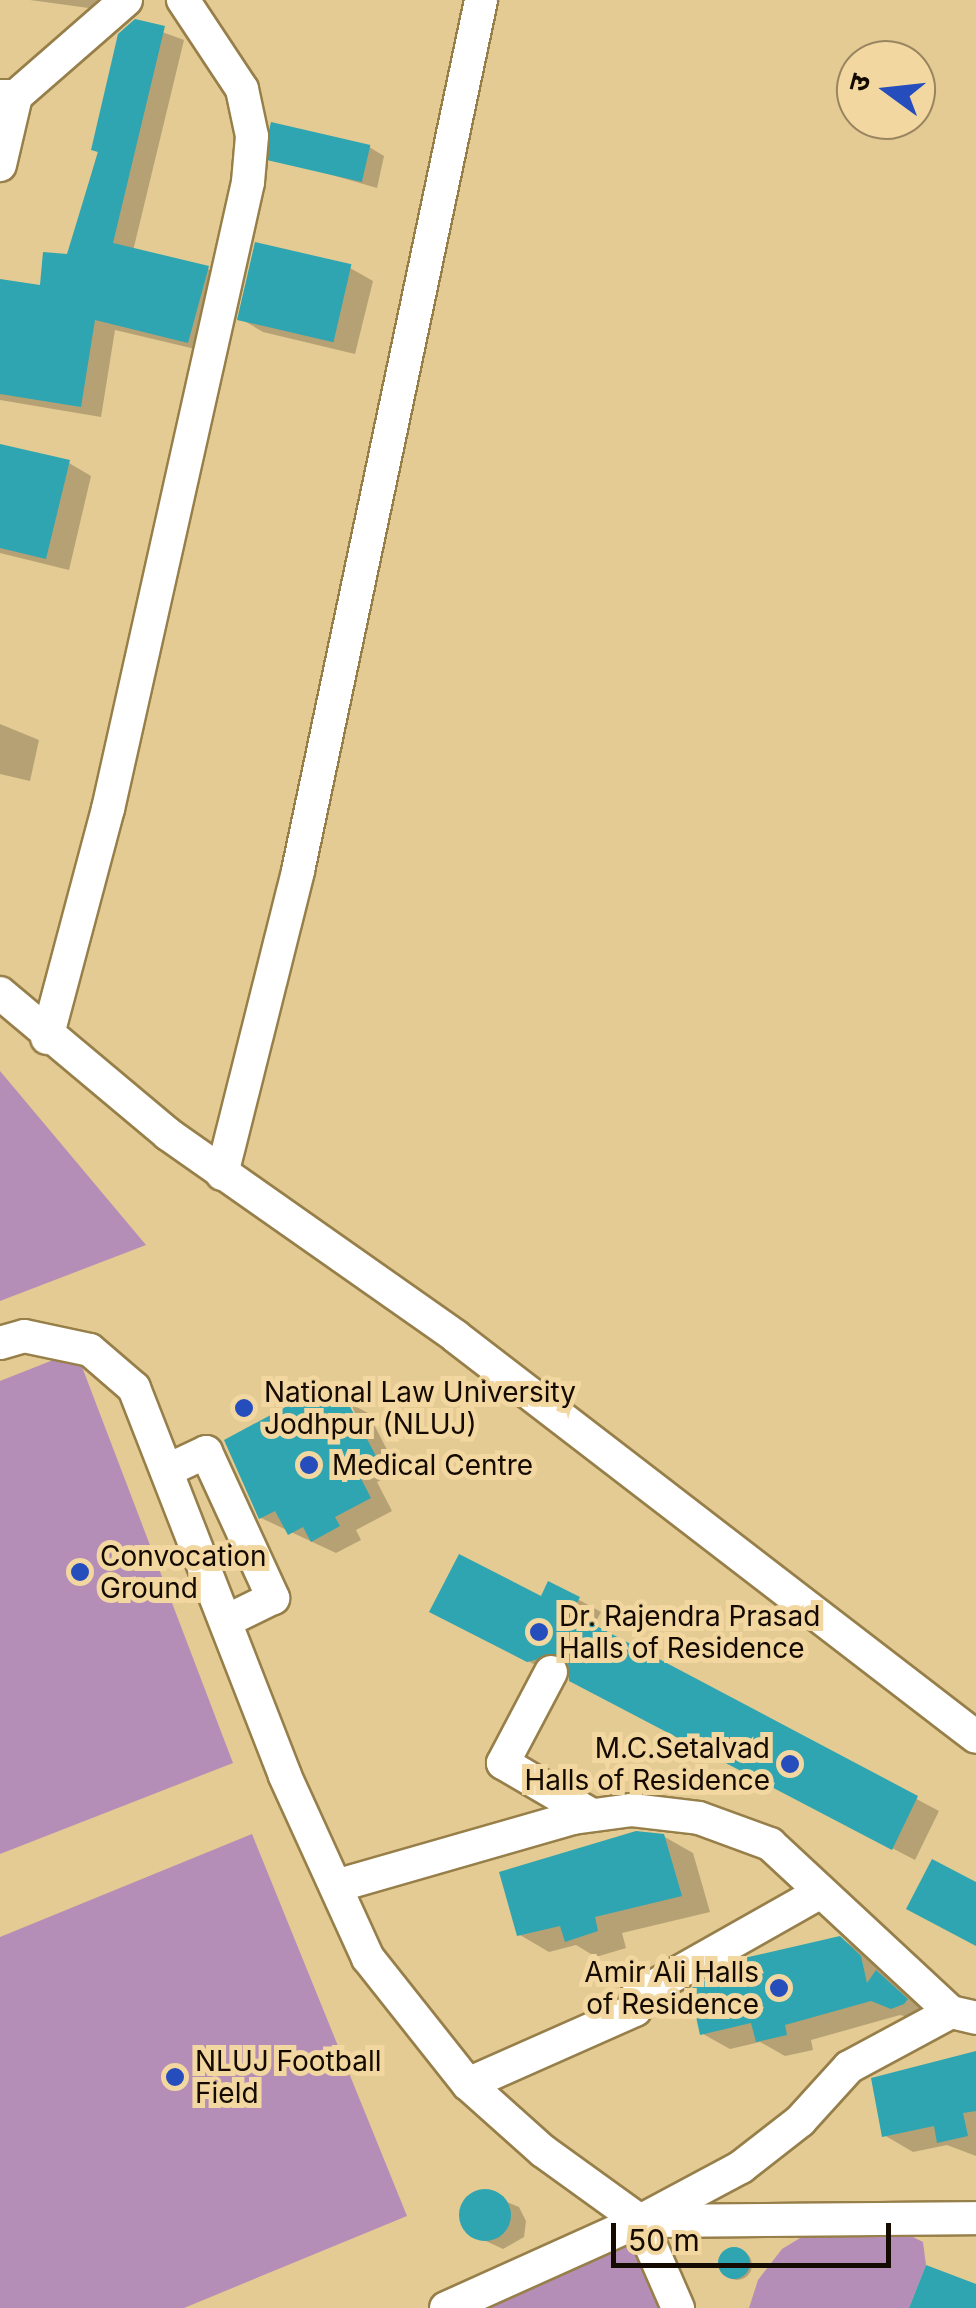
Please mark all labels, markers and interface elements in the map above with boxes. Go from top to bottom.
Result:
north arrow [836,40,936,140]
text: उ [840,70,877,95]
place label: National Law University Jodhpur (NLUJ) [264,1375,576,1441]
marker: National Law University Jodhpur (NLUJ) [233,1397,255,1419]
place label: Medical Centre [332,1448,533,1482]
marker: Medical Centre [296,1452,322,1478]
place label: Convocation Ground [100,1539,267,1605]
marker: Convocation Ground [69,1561,91,1583]
place label: Dr. Rajendra Prasad Halls of Residence [559,1599,820,1665]
marker: Dr. Rajendra Prasad Halls of Residence [528,1621,550,1643]
place label: M.C.Setalvad Halls of Residence [524,1731,770,1797]
marker: M.C.Setalvad Halls of Residence [779,1753,801,1775]
place label: Amir Ali Halls of Residence [584,1955,759,2021]
marker: Amir Ali Halls of Residence [768,1977,790,1999]
place label: NLUJ Football Field [195,2044,381,2110]
marker: NLUJ Football Field [164,2066,186,2088]
scale bar [616,2203,896,2265]
text: 50 m [628,2222,700,2258]

